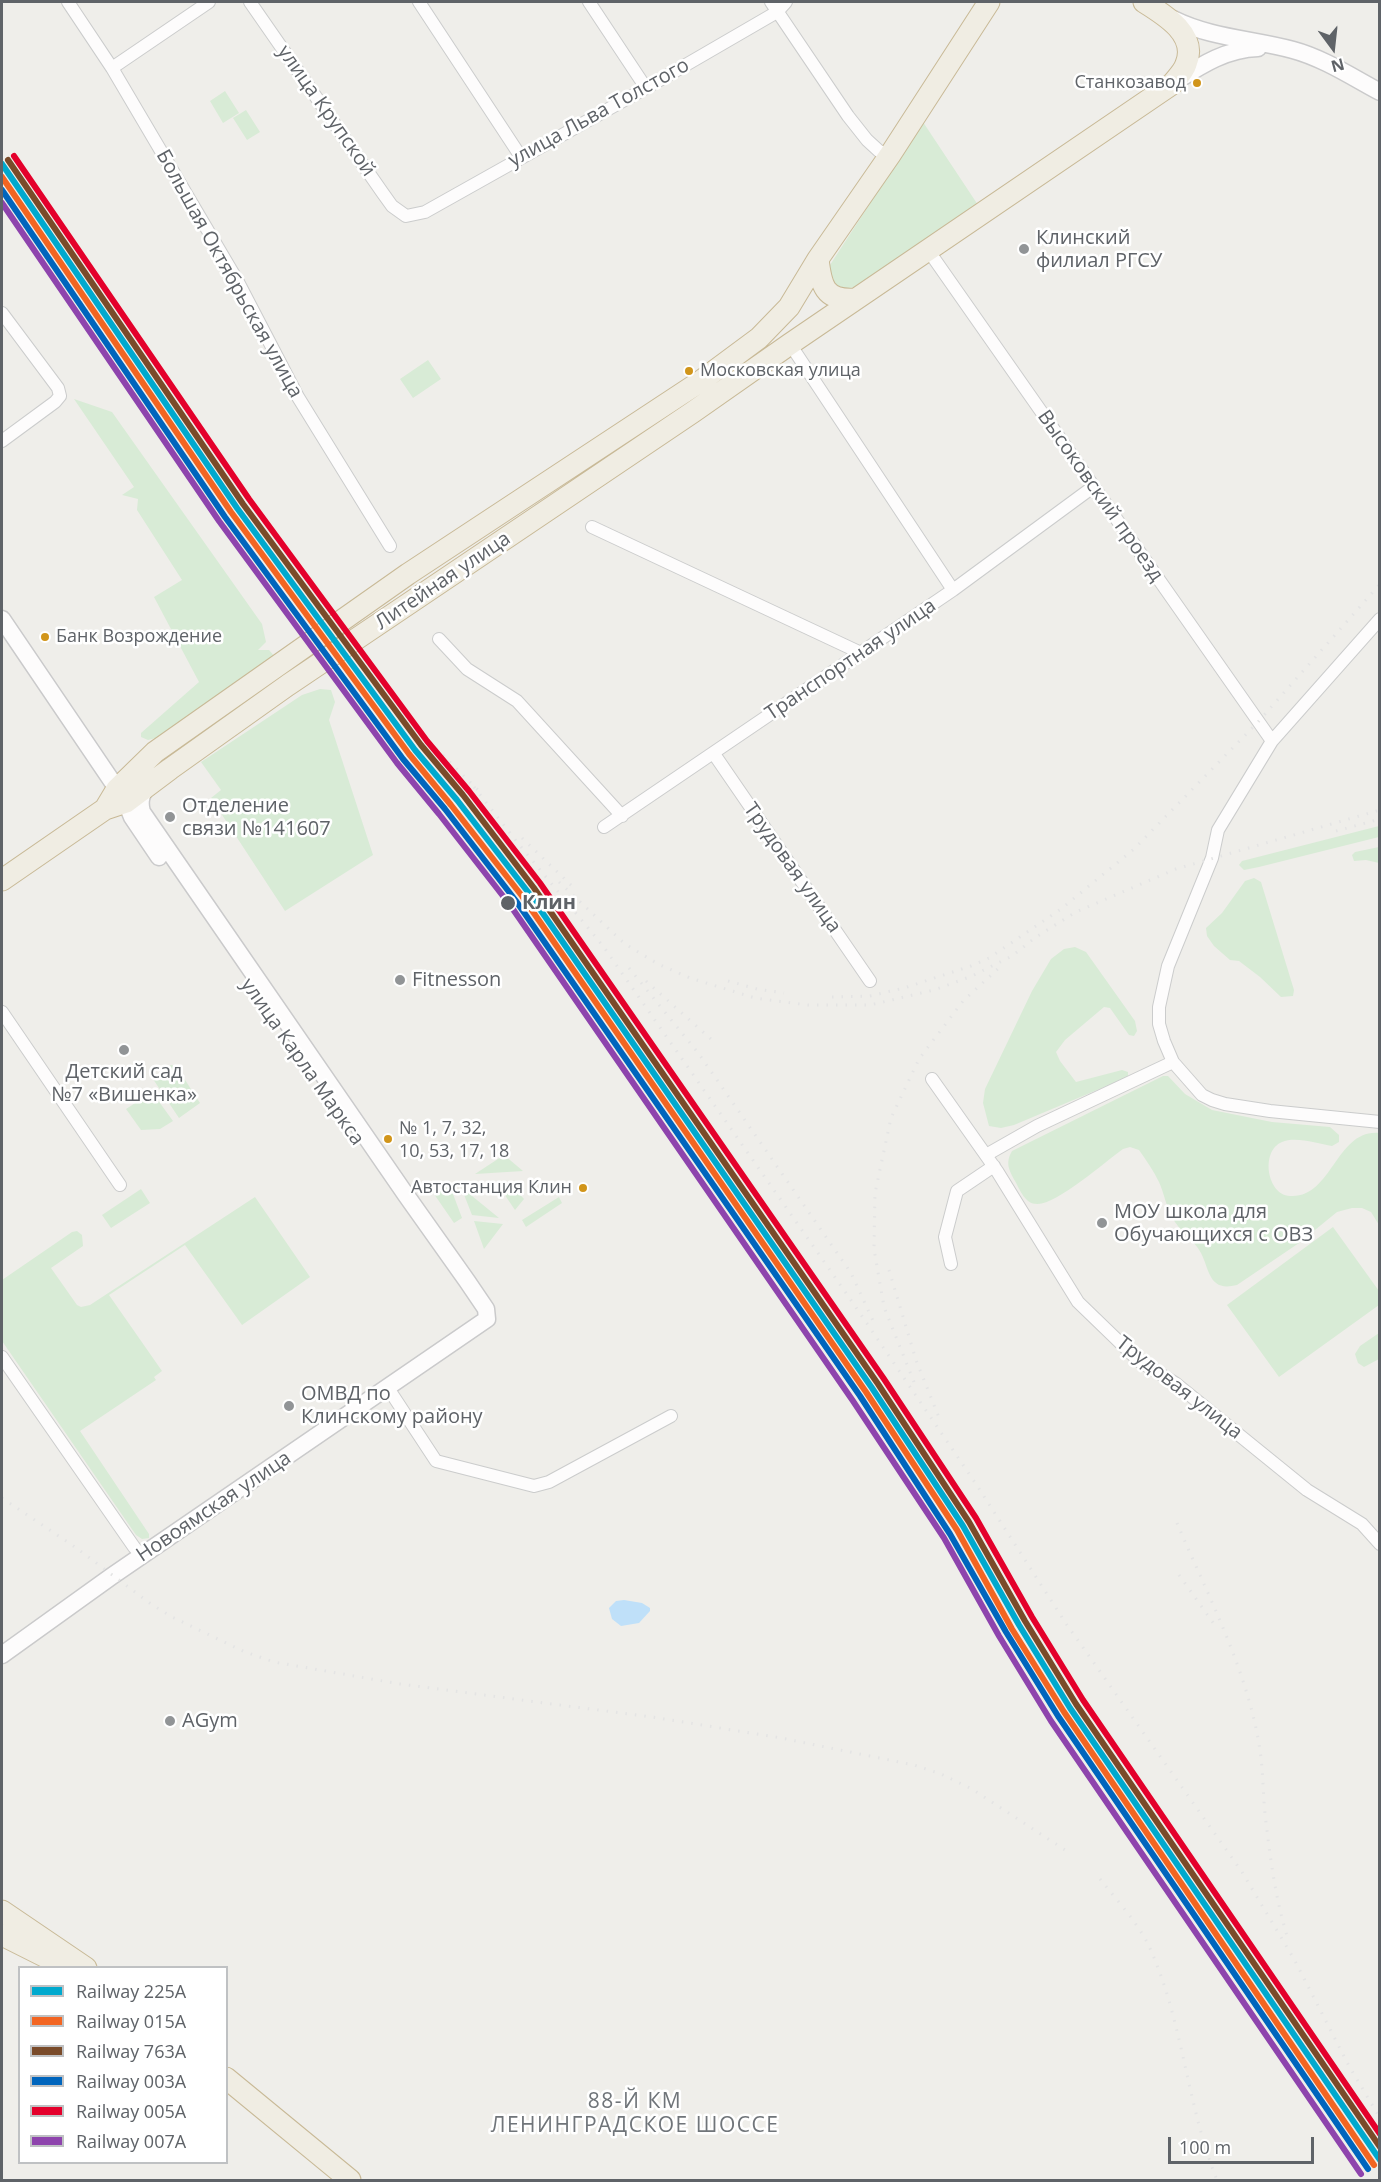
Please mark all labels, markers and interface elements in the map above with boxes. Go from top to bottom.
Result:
north arrow [1303,18,1363,78]
street label: улица Крупской [272,41,380,181]
street label: улица Льва Толстого [504,53,694,173]
text: N [1329,53,1347,78]
place label: Станкозавод [1074,72,1186,94]
marker: Станкозавод [1191,77,1203,89]
street label: Большая Октябрьская улица [151,146,307,402]
place label: Клинский филиал РГСУ [1036,226,1162,273]
marker: Клинский филиал РГСУ [1017,242,1031,256]
place label: Московская улица [700,360,861,382]
marker: Московская улица [683,365,695,377]
street label: Высоковский проезд [1032,406,1168,586]
street label: Литейная улица [371,527,515,635]
street label: Транспортная улица [761,594,941,726]
place label: Банк Возрождение [56,626,222,648]
marker: Банк Возрождение [39,631,51,643]
place label: Отделение связи №141607 [182,794,331,841]
street label: Трудовая улица [738,798,846,938]
marker: Отделение связи №141607 [163,810,177,824]
place label: Клин [522,891,576,915]
marker: Клин [499,894,517,912]
place label: Fitnesson [412,968,501,992]
marker: Fitnesson [393,973,407,987]
street label: улица Карла Маркса [235,974,369,1150]
marker: Детский сад №7 «Вишенка» [117,1043,131,1057]
place label: Детский сад №7 «Вишенка» [51,1060,197,1107]
place label: № 1, 7, 32, 10, 53, 17, 18 [399,1118,509,1160]
marker: № 1, 7, 32, 10, 53, 17, 18 [382,1133,394,1145]
place label: Автостанция Клин [411,1177,572,1199]
marker: Автостанция Клин [577,1182,589,1194]
place label: МОУ школа для Обучающихся с ОВЗ [1114,1200,1313,1247]
marker: МОУ школа для Обучающихся с ОВЗ [1095,1216,1109,1230]
street label: Трудовая улица [1111,1331,1247,1445]
place label: ОМВД по Клинскому району [301,1382,483,1429]
marker: ОМВД по Клинскому району [282,1399,296,1413]
street label: Новоямская улица [132,1446,296,1568]
place label: AGym [182,1709,238,1733]
marker: AGym [163,1714,177,1728]
legend [18,1966,228,2164]
text: Railway 225А [76,1979,186,2003]
text: Railway 015А [76,2009,186,2033]
text: Railway 763А [76,2039,186,2063]
text: Railway 003А [76,2069,186,2093]
district label: 88-Й КМ ЛЕНИНГРАДСКОЕ ШОССЕ [491,2089,779,2139]
text: Railway 005А [76,2099,186,2123]
scale bar [1171,2125,1316,2163]
text: Railway 007А [76,2129,186,2153]
text: 100 m [1179,2135,1231,2159]

